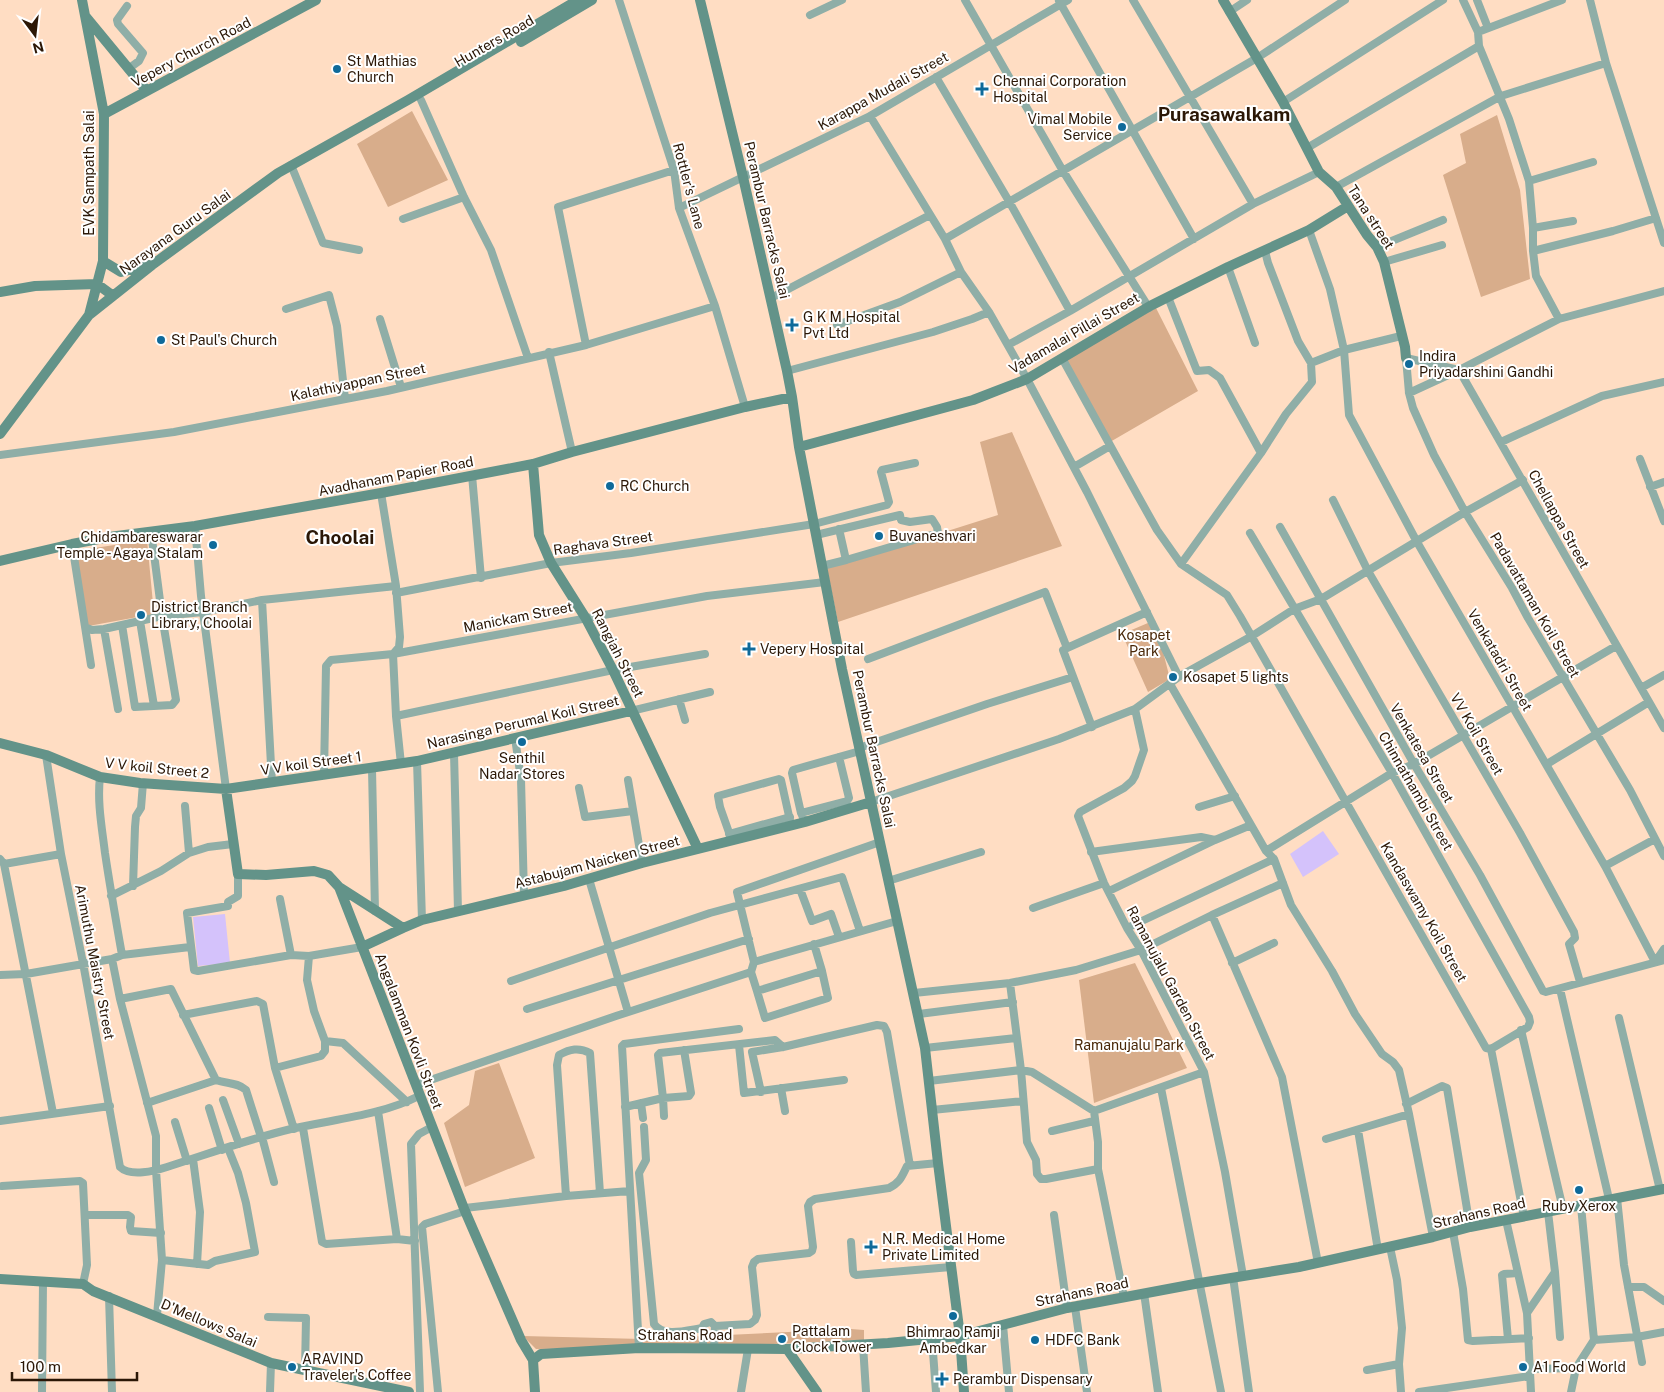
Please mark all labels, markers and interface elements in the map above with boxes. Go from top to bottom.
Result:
north arrow [10,10,60,60]
street label: Hunters Road [451,12,537,70]
street label: Vepery Church Road [129,14,253,90]
text: N [31,38,46,57]
street label: Karappa Mudali Street [815,49,951,133]
place label: St Mathias Church [347,53,416,85]
marker: St Mathias Church [331,63,343,75]
place label: Chennai Corporation Hospital [993,73,1126,105]
marker: Chennai Corporation Hospital [975,82,989,96]
district label: Purasawalkam [1158,103,1290,125]
street label: EVK Sampath Salai [81,110,97,236]
place label: Vimal Mobile Service [1028,111,1112,143]
marker: Vimal Mobile Service [1116,121,1128,133]
street label: Perambur Barracks Salai [741,140,793,300]
street label: Rottler's Lane [670,141,708,231]
street label: Tana street [1344,182,1398,252]
street label: Narayana Guru Salai [116,186,234,278]
street label: Vadamalai Pillai Street [1006,289,1142,377]
place label: G K M Hospital Pvt Ltd [803,309,900,341]
marker: G K M Hospital Pvt Ltd [785,318,799,332]
place label: St Paul's Church [171,332,277,348]
marker: St Paul's Church [155,334,167,346]
place label: Indira Priyadarshini Gandhi [1419,348,1553,380]
marker: Indira Priyadarshini Gandhi [1403,358,1415,370]
street label: Kalathiyappan Street [289,360,427,404]
street label: Avadhanam Papier Road [317,453,475,499]
street label: Chellappa Street [1525,467,1593,571]
place label: RC Church [620,478,689,494]
marker: RC Church [604,480,616,492]
district label: Choolai [306,526,374,548]
street label: Raghava Street [552,528,654,558]
place label: Buvaneshvari [889,528,976,544]
place label: Chidambareswarar Temple - Agaya Stalam [57,529,203,561]
marker: Buvaneshvari [873,530,885,542]
street label: Padavattaman Koil Street [1487,530,1583,680]
marker: Chidambareswarar Temple - Agaya Stalam [207,539,219,551]
place label: District Branch Library, Choolai [151,599,252,631]
street label: Manickam Street [462,599,574,635]
street label: Rangiah Street [589,606,647,700]
street label: Venkatadri Street [1464,606,1536,714]
marker: District Branch Library, Choolai [135,609,147,621]
park label: Kosapet Park [1117,627,1171,659]
place label: Vepery Hospital [760,641,864,657]
marker: Vepery Hospital [742,642,756,656]
street label: Perambur Barracks Salai [849,669,899,829]
place label: Kosapet 5 lights [1183,669,1289,685]
marker: Kosapet 5 lights [1167,671,1179,683]
street label: VV Koil Street [1447,690,1507,778]
street label: Narasinga Perumal Koil Street [425,692,621,752]
street label: Venkatesa Street [1387,700,1457,806]
street label: Chinnathambi Street [1375,729,1457,853]
marker: Senthil Nadar Stores [516,736,528,748]
street label: V V koil Street 1 [259,748,363,778]
place label: Senthil Nadar Stores [479,750,565,782]
street label: V V koil Street 2 [104,755,210,781]
street label: Astabujam Naicken Street [513,832,681,892]
street label: Kandaswamy Koil Street [1377,839,1471,985]
street label: Arimuthu Maistry Street [72,883,118,1041]
street label: Ramanujalu Garden Street [1124,903,1218,1063]
street label: Angalamman Kovli Street [372,951,446,1111]
park label: Ramanujalu Park [1074,1037,1184,1053]
marker: Ruby Xerox [1573,1184,1585,1196]
street label: Strahans Road [1431,1195,1527,1231]
place label: Ruby Xerox [1542,1198,1616,1214]
place label: N.R. Medical Home Private Limited [882,1231,1005,1263]
marker: N.R. Medical Home Private Limited [864,1240,878,1254]
street label: Strahans Road [1034,1274,1130,1310]
street label: D'Mellows Salai [159,1296,259,1350]
marker: Bhimrao Ramji Ambedkar [947,1310,959,1322]
place label: Pattalam Clock Tower [792,1323,872,1355]
place label: Bhimrao Ramji Ambedkar [906,1324,1000,1356]
street label: Strahans Road [638,1327,732,1343]
place label: HDFC Bank [1045,1332,1120,1348]
marker: Pattalam Clock Tower [776,1333,788,1345]
marker: HDFC Bank [1029,1334,1041,1346]
scale bar [12,1350,138,1382]
place label: ARAVIND Traveler's Coffee [302,1351,411,1383]
text: 100 m [20,1358,61,1375]
place label: A1 Food World [1533,1359,1626,1375]
marker: ARAVIND Traveler's Coffee [286,1361,298,1373]
marker: A1 Food World [1517,1361,1529,1373]
place label: Perambur Dispensary [953,1371,1093,1387]
marker: Perambur Dispensary [935,1372,949,1386]

